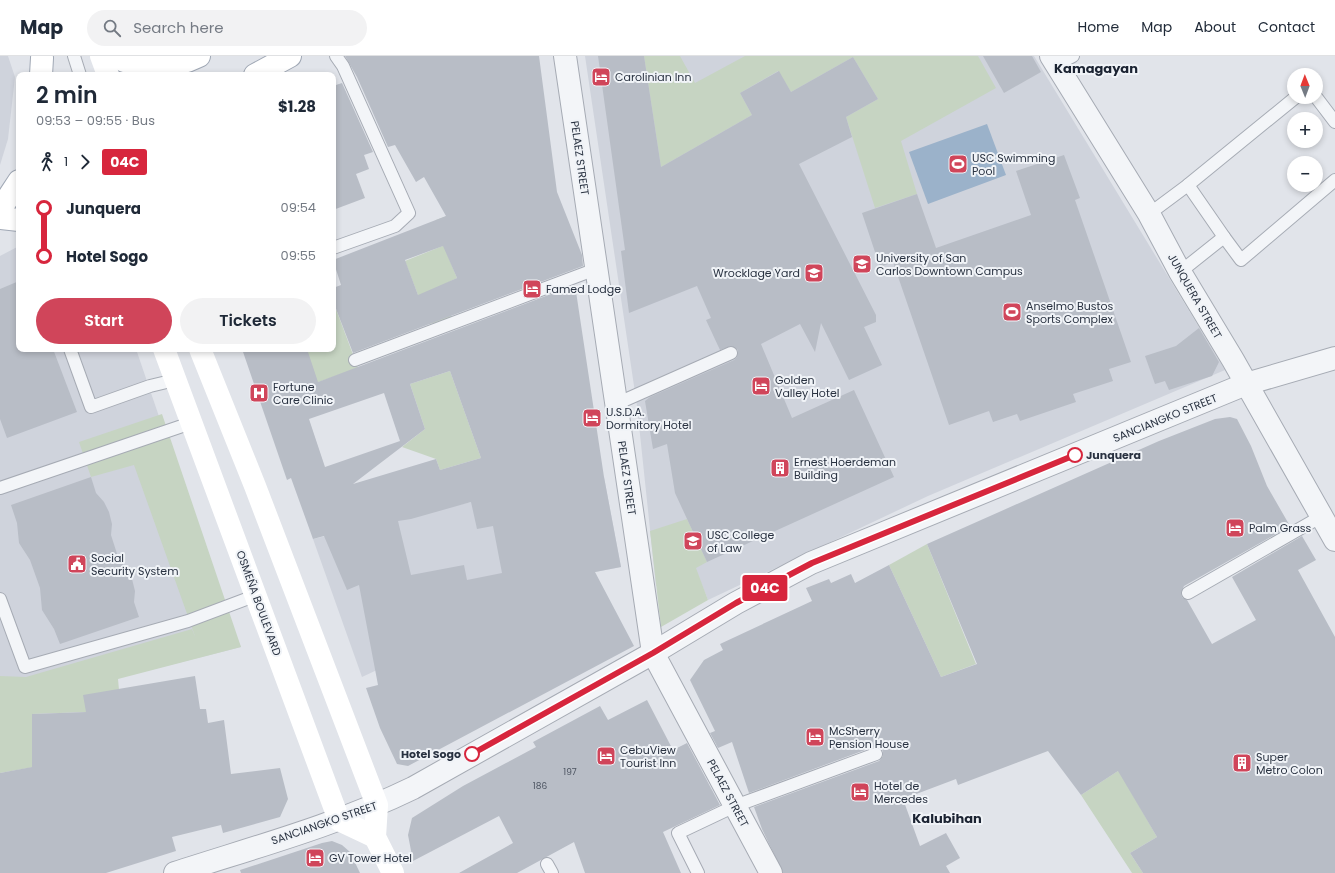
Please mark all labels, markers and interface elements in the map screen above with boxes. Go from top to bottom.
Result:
search box [87,10,367,46]
text: Map [20,14,63,41]
icon: search [101,17,123,39]
text: Search here [133,17,224,38]
text: Home [1077,17,1119,37]
text: Map [1141,17,1172,37]
text: About [1194,17,1236,37]
text: Contact [1258,17,1315,37]
district label: Kamagayan [1054,59,1138,78]
hotel icon: Carolinian Inn [590,66,612,88]
north arrow [1287,68,1323,104]
map controls [1287,68,1323,192]
place label: Carolinian Inn [615,69,691,85]
text: 2 min [36,80,98,111]
text: $1.28 [278,96,316,117]
text: 09:53 – 09:55 · Bus [36,111,155,130]
button: + [1287,112,1323,148]
street label: PELAEZ STREET [567,120,593,196]
place label: USC Swimming Pool [972,150,1055,179]
icon: walk [36,151,58,173]
icon: forward [74,151,96,173]
text: 1 [64,152,68,171]
text: 04C [110,152,139,172]
sports icon: USC Swimming Pool [947,153,969,175]
button: − [1287,156,1323,192]
text: Junquera [66,198,141,219]
text: 09:54 [281,198,316,217]
text: Hotel Sogo [66,246,148,267]
text: 09:55 [281,246,316,265]
place label: University of San Carlos Downtown Campus [876,250,1023,279]
street label: JUNQUERA STREET [1164,250,1226,342]
school or university icon: University of San Carlos Downtown Campus [851,253,873,275]
school or university icon: Wrocklage Yard [803,262,825,284]
place label: Wrocklage Yard [713,265,800,281]
hotel icon: Famed Lodge [521,278,543,300]
place label: Famed Lodge [546,281,621,297]
button: Start [36,298,172,344]
button: Tickets [180,298,316,344]
place label: Anselmo Bustos Sports Complex [1026,298,1114,327]
sports icon: Anselmo Bustos Sports Complex [1001,301,1023,323]
place label: Golden Valley Hotel [775,372,839,401]
hotel icon: Golden Valley Hotel [750,375,772,397]
place label: Fortune Care Clinic [273,379,333,408]
hospital icon: Fortune Care Clinic [248,382,270,404]
street label: SANCIANGKO STREET [1111,390,1220,446]
place label: U.S.D.A. Dormitory Hotel [606,404,691,433]
hotel icon: U.S.D.A. Dormitory Hotel [581,407,603,429]
street label: PELAEZ STREET [614,440,640,516]
marker: Junquera [1067,447,1083,463]
place label: Junquera [1086,447,1141,463]
place label: Ernest Hoerdeman Building [794,454,896,483]
building icon: Ernest Hoerdeman Building [769,457,791,479]
hotel icon: Palm Grass [1224,517,1246,539]
place label: Palm Grass [1249,520,1312,536]
place label: USC College of Law [707,527,775,556]
school or university icon: USC College of Law [682,530,704,552]
street label: OSMEÑA BOULEVARD [233,548,286,658]
place label: Social Security System [91,550,178,579]
public building icon: Social Security System [66,553,88,575]
line badge: 04C [742,575,788,601]
text: 04C [750,578,780,598]
place label: McSherry Pension House [829,723,909,752]
hotel icon: McSherry Pension House [804,726,826,748]
place label: CebuView Tourist Inn [620,742,676,771]
hotel icon: CebuView Tourist Inn [595,745,617,767]
place label: Hotel Sogo [401,746,461,762]
marker: Hotel Sogo [464,746,480,762]
place label: Super Metro Colon [1256,749,1323,778]
building icon: Super Metro Colon [1231,752,1253,774]
street label: PELAEZ STREET [703,756,753,830]
house number: 197 [563,766,577,778]
place label: Hotel de Mercedes [874,778,928,807]
house number: 186 [533,780,547,792]
hotel icon: Hotel de Mercedes [849,781,871,803]
street label: SANCIANGKO STREET [269,797,379,849]
district label: Kalubihan [912,809,982,828]
hotel icon: GV Tower Hotel [304,847,326,869]
place label: GV Tower Hotel [329,850,412,866]

